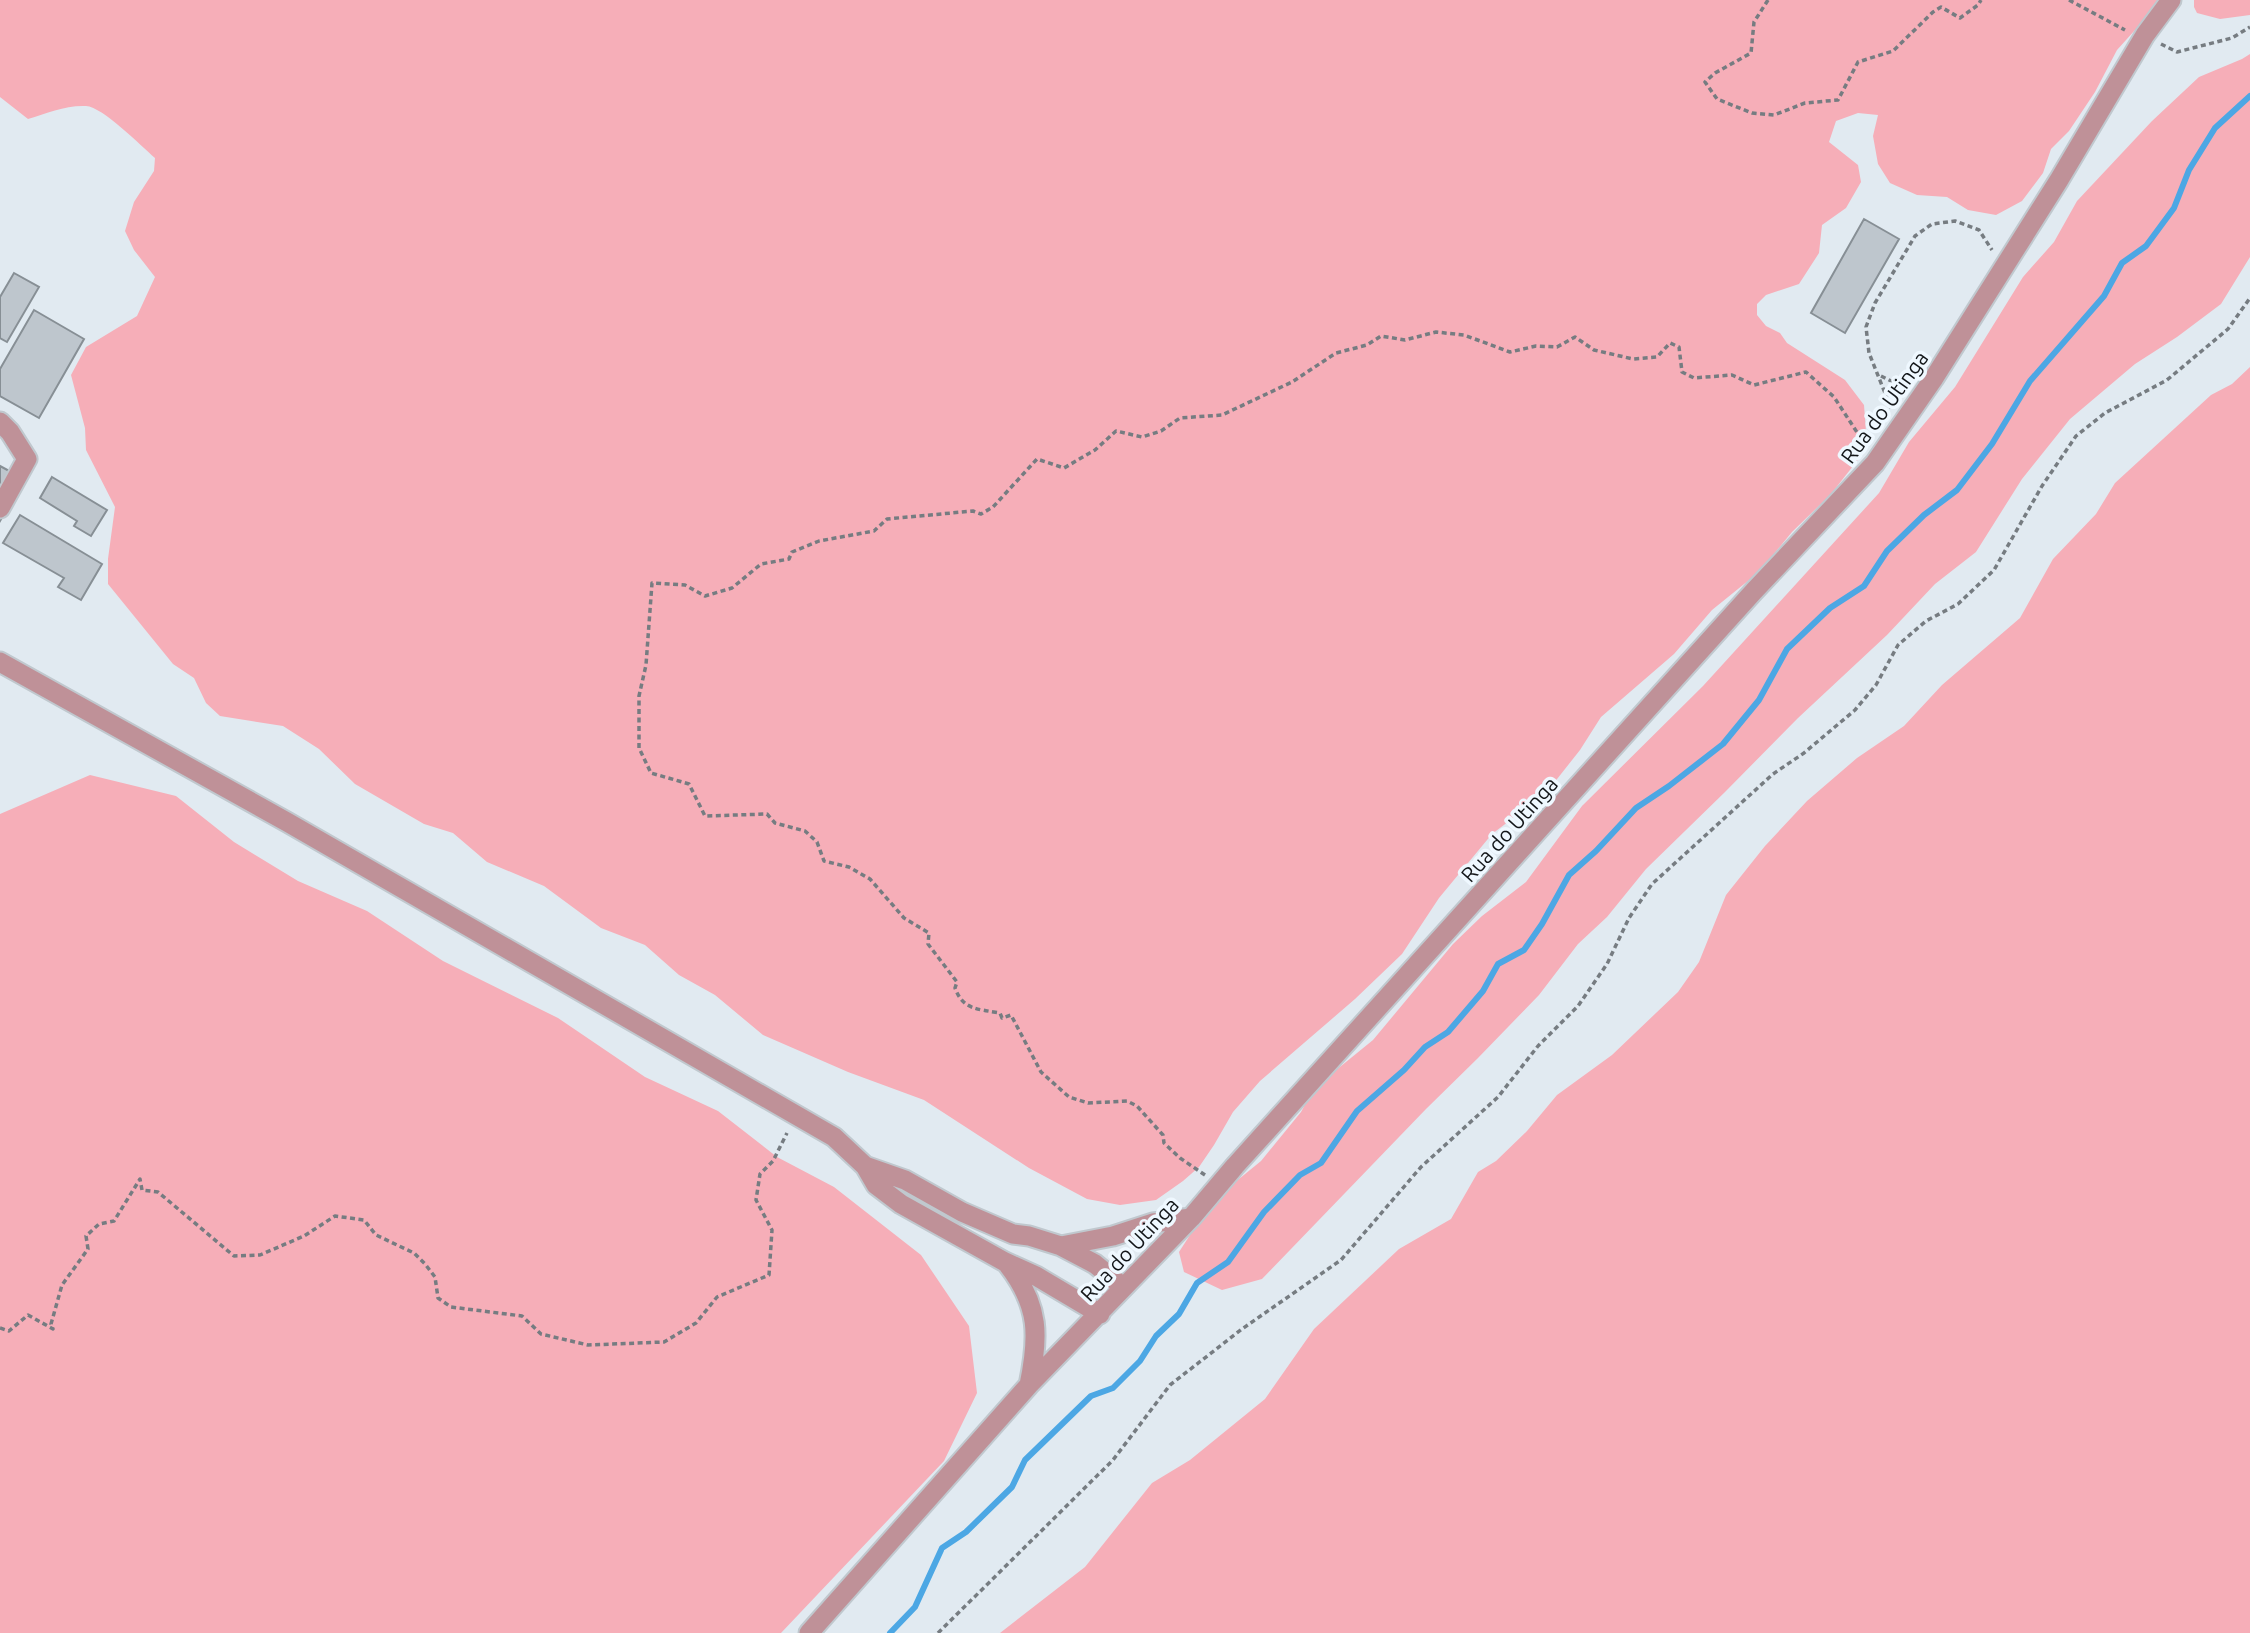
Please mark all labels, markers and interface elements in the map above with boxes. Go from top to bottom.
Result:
street label: Rua do Utinga [1835,346,1933,468]
street label: Rua do Utinga [1456,772,1562,886]
street label: Rua do Utinga [1075,1192,1183,1306]

